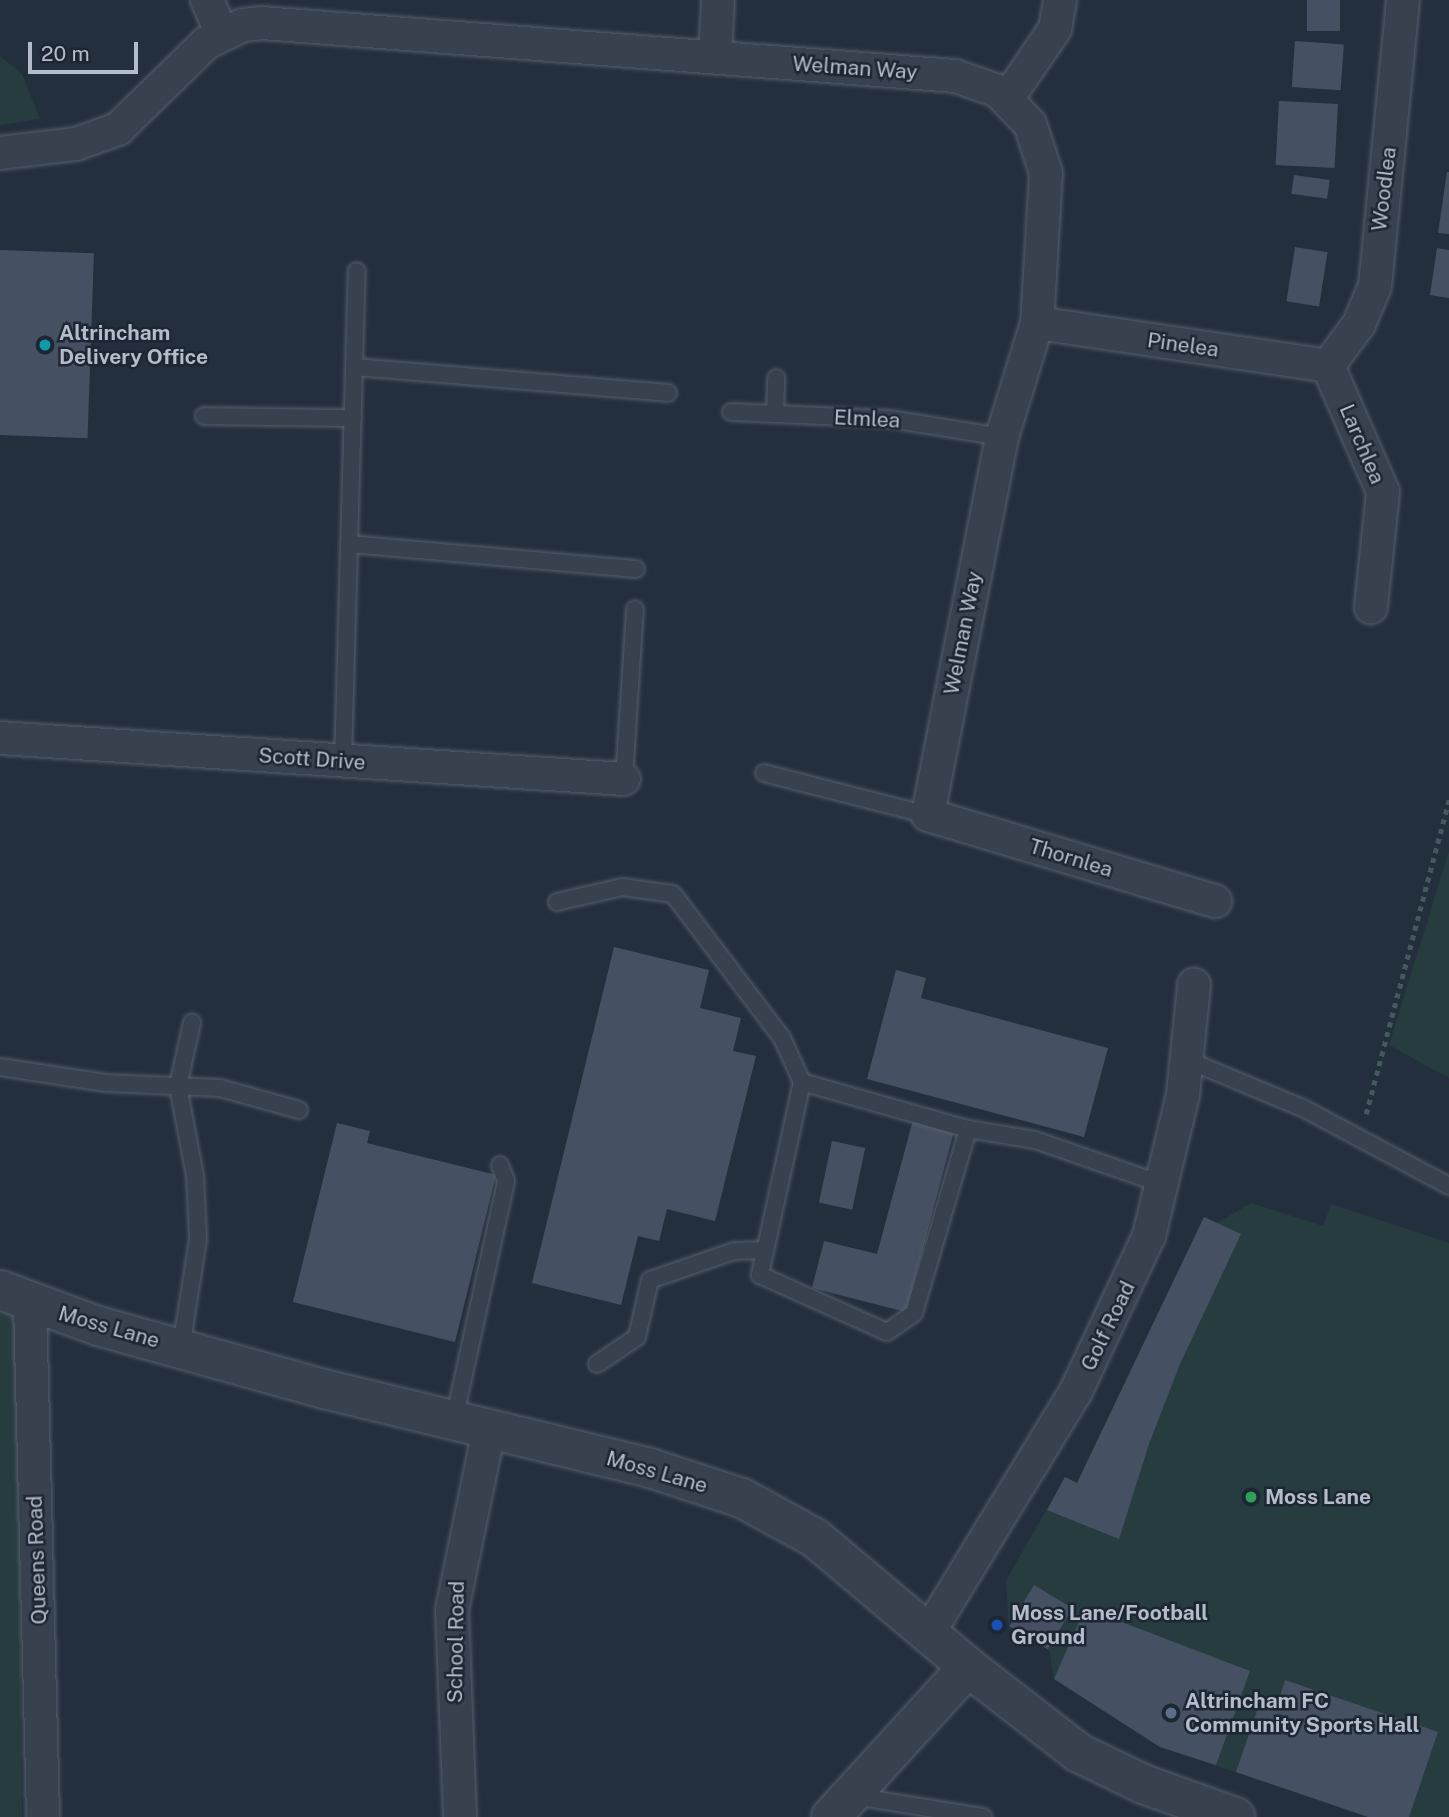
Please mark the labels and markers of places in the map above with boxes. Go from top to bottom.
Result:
place label: Altrincham Delivery Office [59,320,208,370]
marker: Altrincham Delivery Office [37,337,53,353]
place label: Moss Lane [1265,1484,1371,1510]
marker: Moss Lane [1243,1489,1259,1505]
place label: Moss Lane/Football Ground [1011,1600,1208,1650]
marker: Moss Lane/Football Ground [989,1617,1005,1633]
place label: Altrincham FC Community Sports Hall [1185,1688,1420,1738]
marker: Altrincham FC Community Sports Hall [1163,1705,1179,1721]

